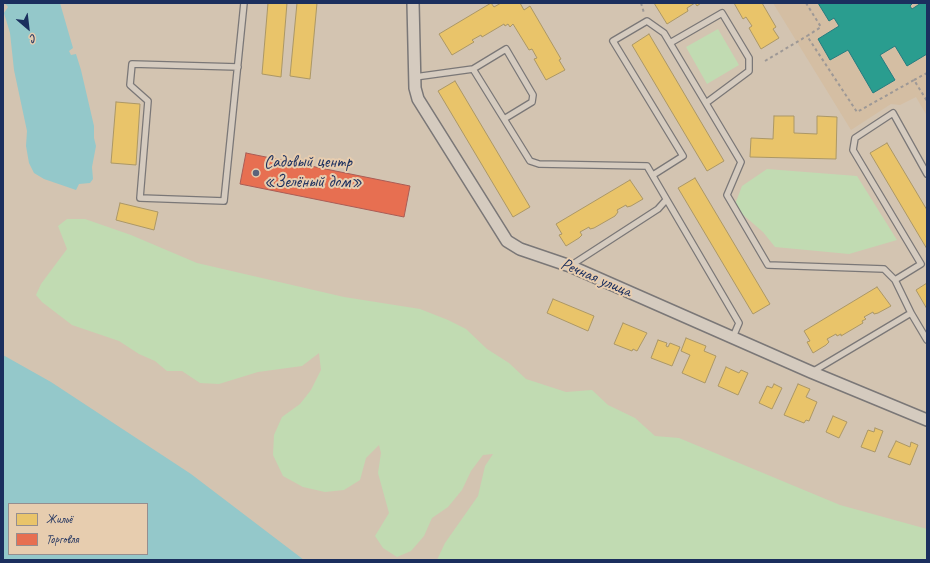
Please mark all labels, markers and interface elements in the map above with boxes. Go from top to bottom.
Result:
north arrow [8,8,48,48]
text: С [28,31,39,46]
place label: Садовый центр «Зелёный дом» [264,153,362,193]
marker: Садовый центр «Зелёный дом» [251,168,261,178]
street label: Речная улица [558,254,634,302]
legend [8,503,148,555]
text: Жильё [46,511,72,527]
text: Торговля [46,531,79,547]

